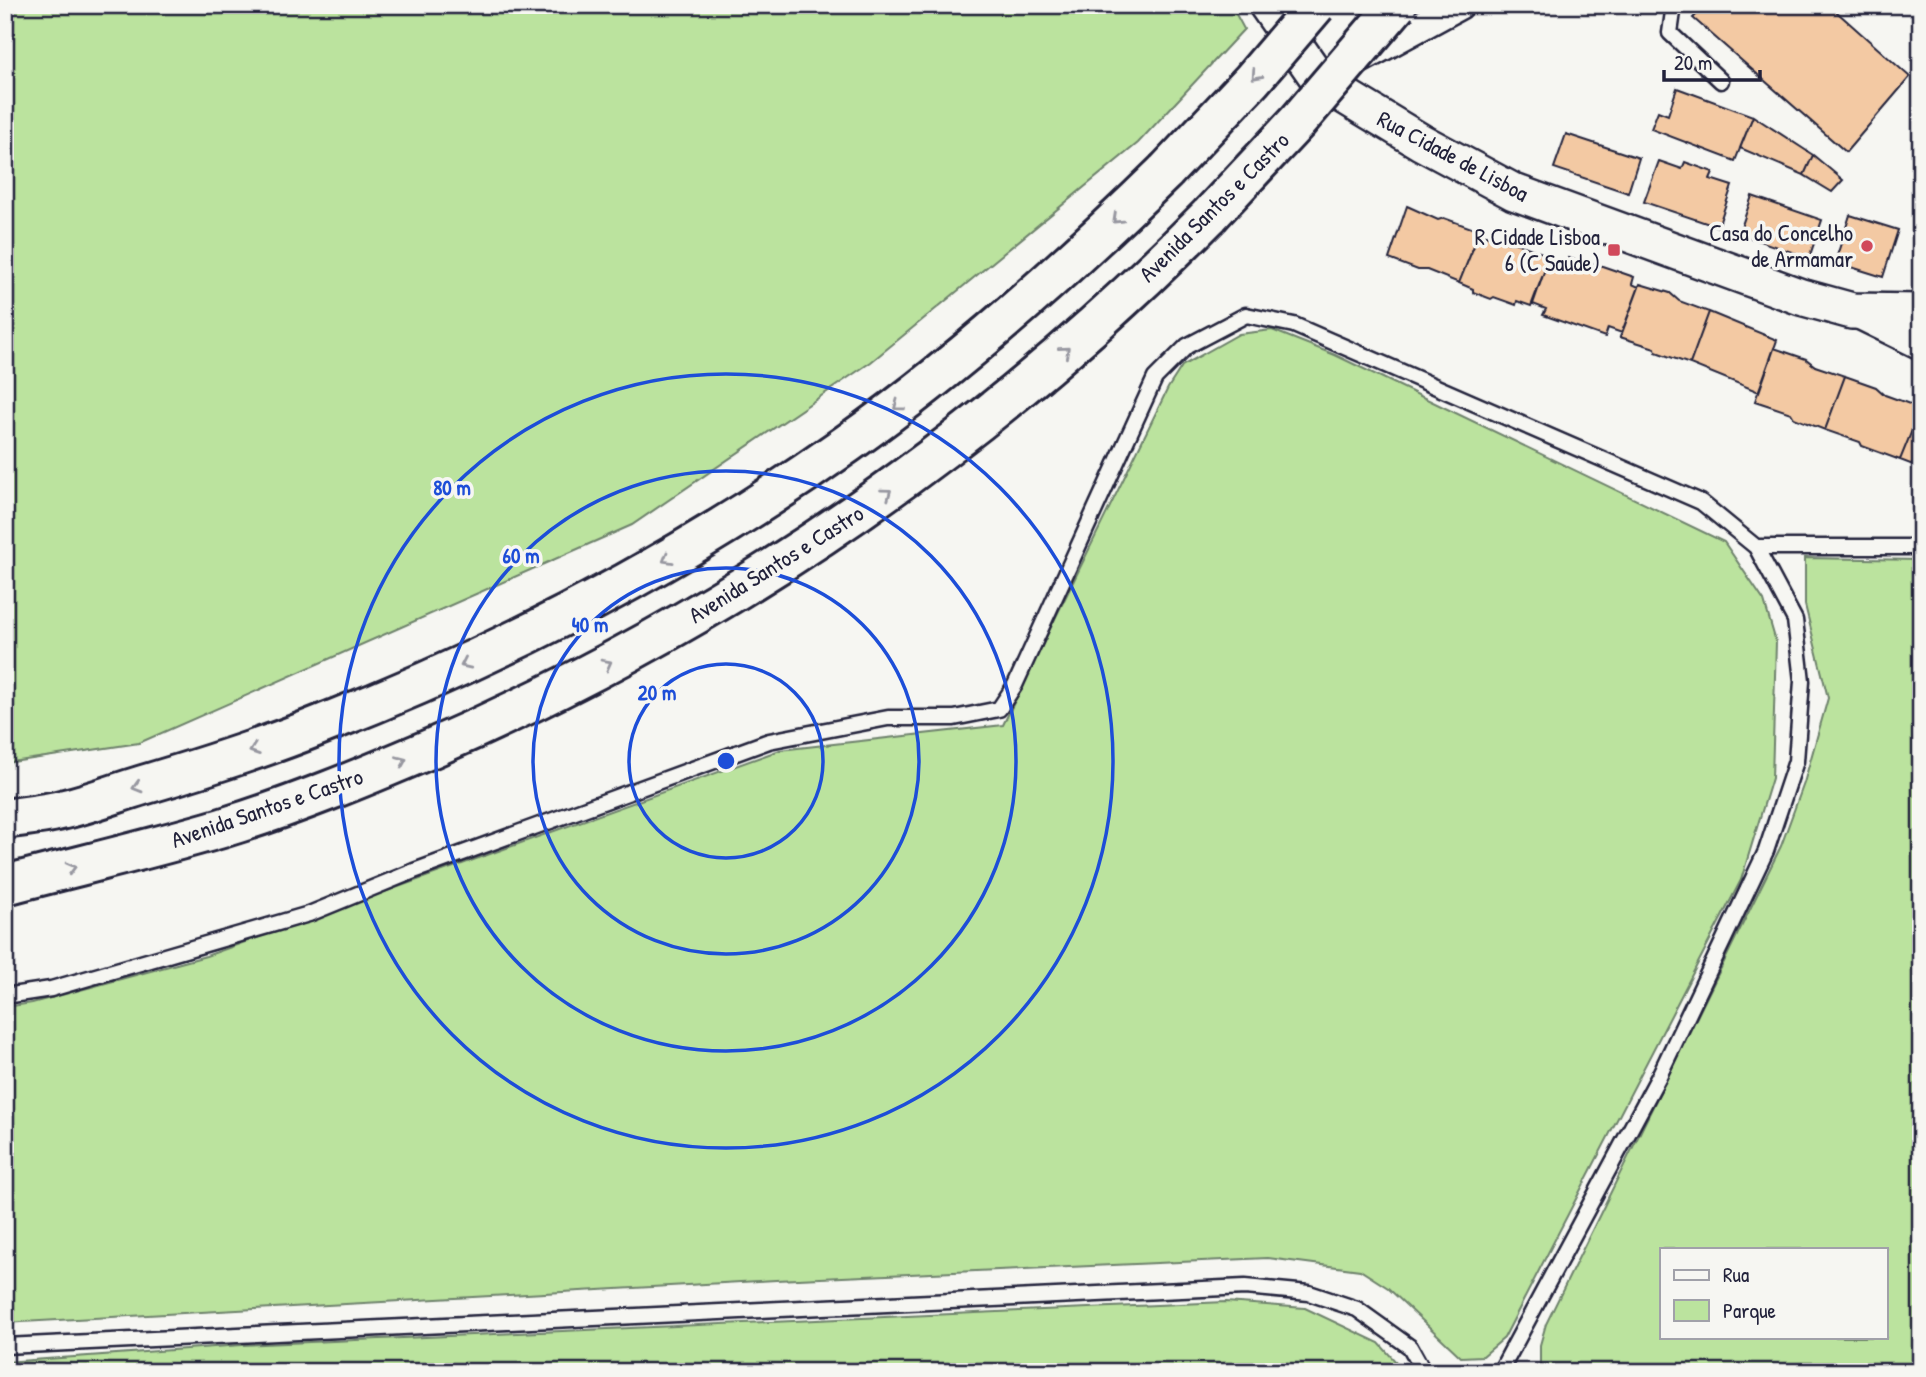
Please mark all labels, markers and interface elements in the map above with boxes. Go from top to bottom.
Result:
scale bar [1664,38,1760,82]
text: 20 m [1674,48,1712,77]
one-way arrow [1251,67,1264,80]
street label: Rua Cidade de Lisboa [1372,103,1534,208]
street label: Avenida Santos e Castro [1132,125,1296,289]
one-way arrow [1112,210,1125,223]
place label: Casa do Concelho de Armamar [1709,217,1853,274]
place label: R Cidade Lisboa 6 (C Saude) [1475,221,1600,278]
marker: Casa do Concelho de Armamar [1859,238,1875,254]
marker: R Cidade Lisboa 6 (C Saude) [1606,242,1622,258]
one-way arrow [1056,347,1069,359]
one-way arrow [893,397,906,410]
text: 80 m [433,473,471,502]
one-way arrow [879,488,892,501]
street label: Avenida Santos e Castro [682,497,869,630]
text: 60 m [503,541,539,570]
one-way arrow [661,551,674,564]
text: 40 m [572,610,608,639]
one-way arrow [460,656,472,670]
one-way arrow [600,659,613,672]
text: 20 m [638,678,676,707]
one-way arrow [249,742,261,756]
centre of rings [714,749,738,773]
one-way arrow [395,755,407,769]
street label: Avenida Santos e Castro [167,760,367,855]
one-way arrow [131,779,143,794]
one-way arrow [65,862,77,876]
legend [1660,1248,1888,1338]
text: Rua [1723,1260,1749,1289]
text: Parque [1723,1296,1776,1325]

